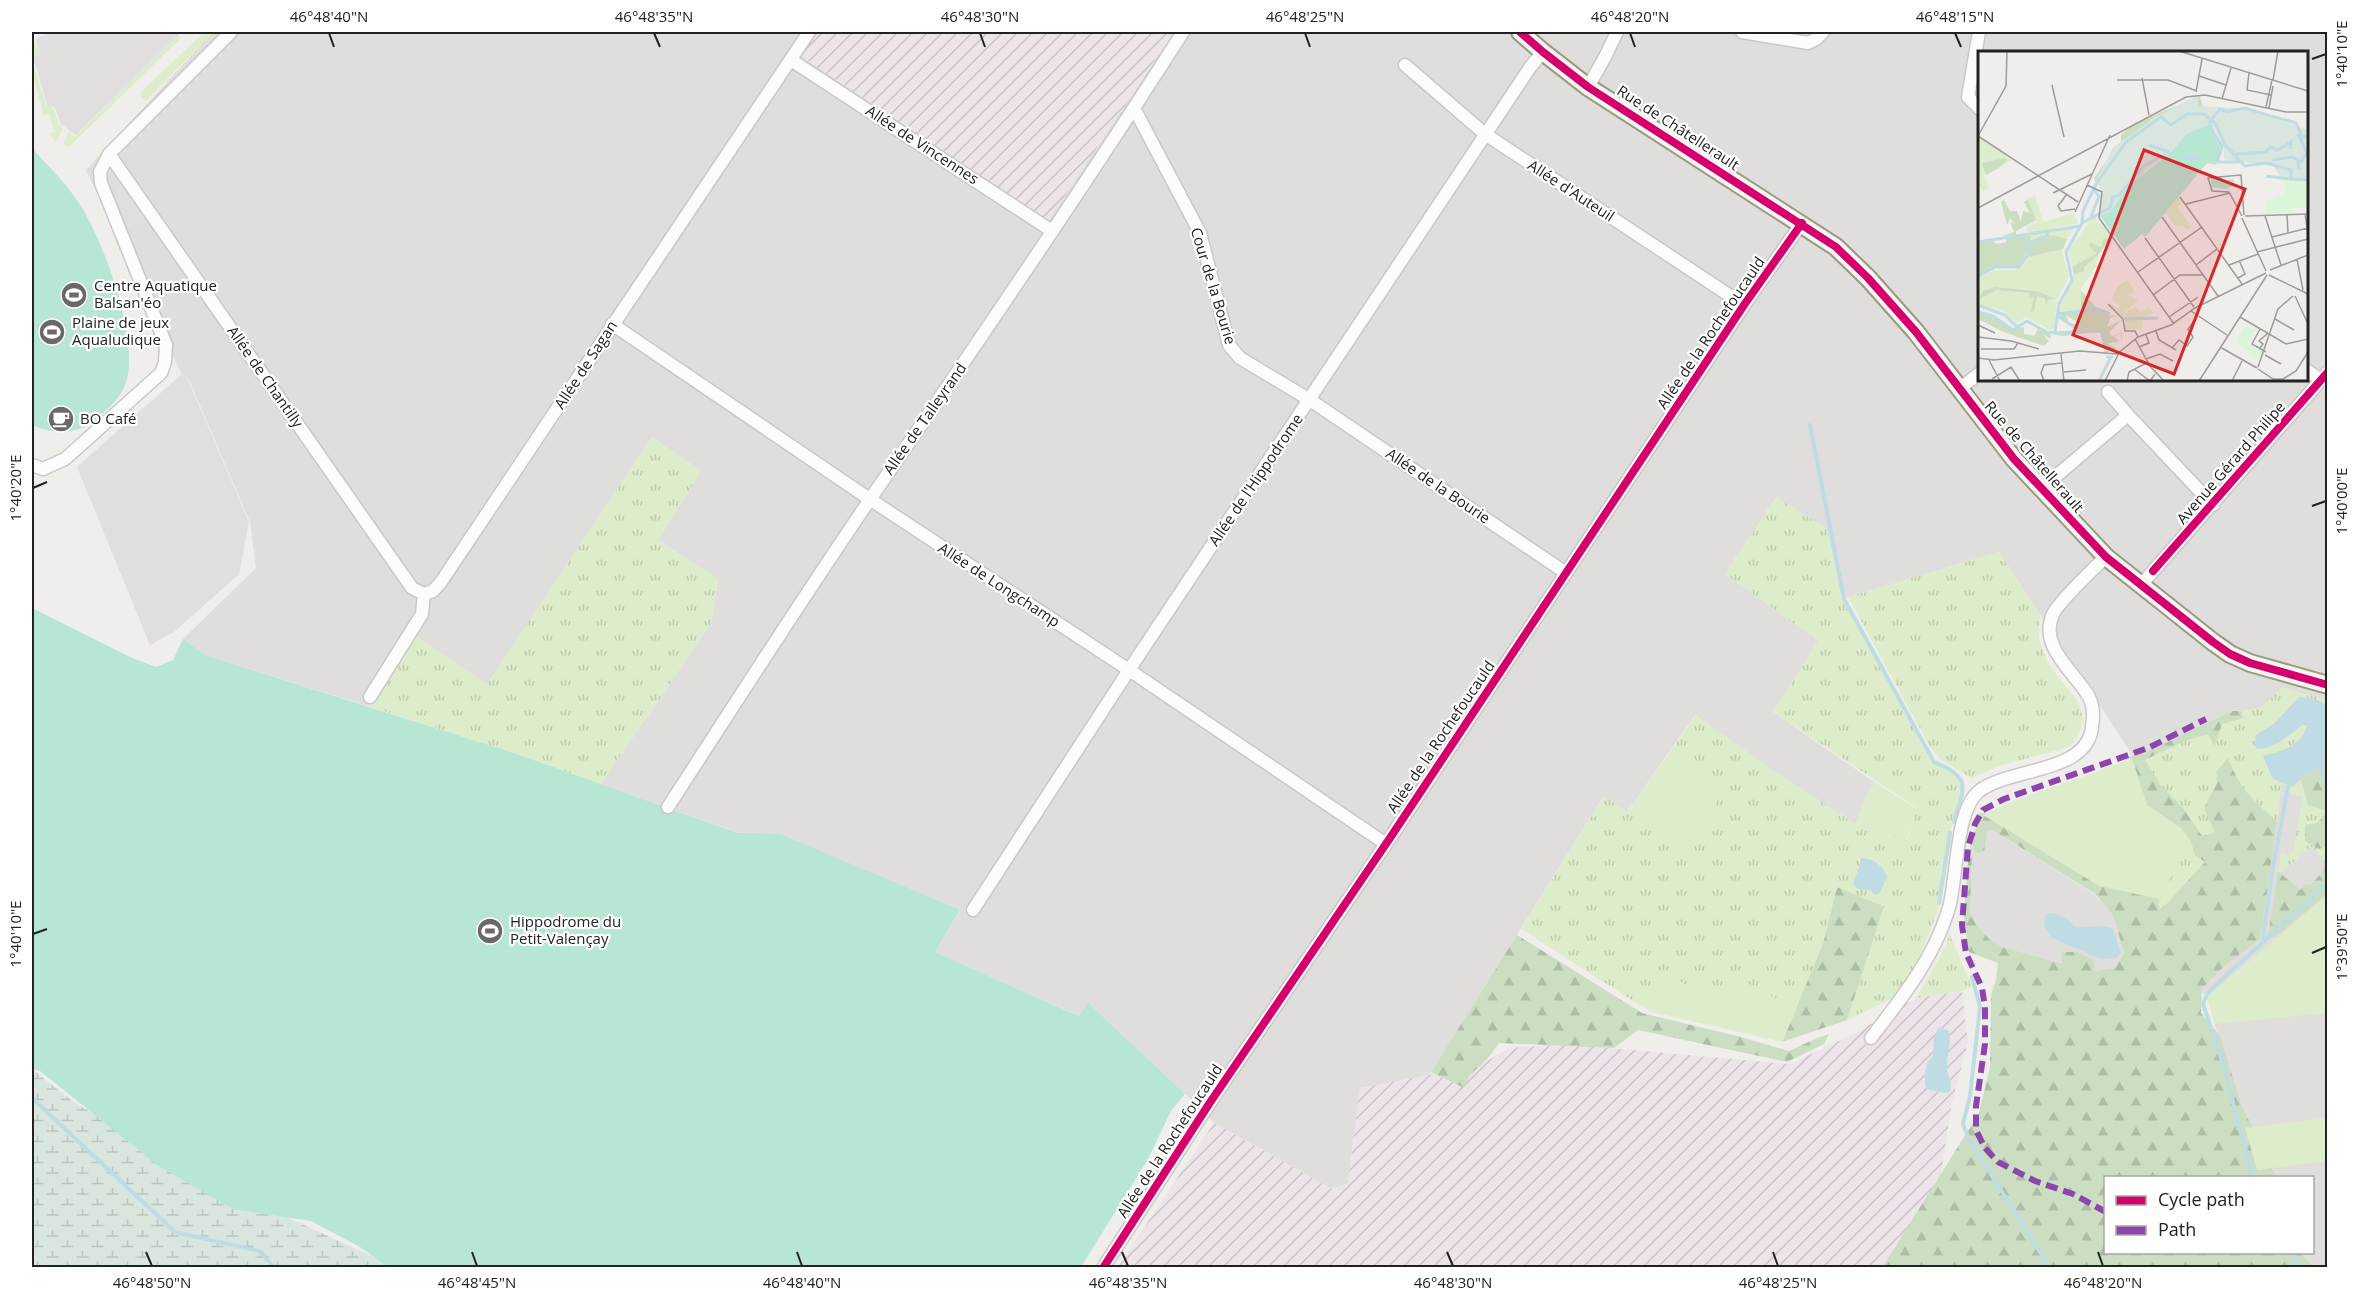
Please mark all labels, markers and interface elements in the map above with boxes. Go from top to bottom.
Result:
text: 46°48'40"N [290,6,368,26]
text: 46°48'35"N [615,6,693,26]
text: 46°48'30"N [941,6,1019,26]
text: 46°48'25"N [1266,6,1344,26]
text: 46°48'20"N [1591,6,1669,26]
text: 46°48'15"N [1916,6,1994,26]
text: 1°40'10"E [2331,21,2351,87]
inset map [1978,51,2308,381]
street label: Rue de Châtellerault [1614,80,1743,174]
street label: Allée de Vincennes [862,100,983,188]
street label: Allée d'Auteuil [1524,155,1619,226]
street label: Cour de la Bourie [1187,225,1241,347]
street label: Allée de la Rochefoucauld [1652,253,1769,412]
place label: Centre Aquatique Balsan'éo [94,275,217,312]
sports icon: Centre Aquatique Balsan'éo [59,280,89,310]
place label: Plaine de jeux Aqualudique [72,312,169,349]
street label: Allée de Sagan [549,316,621,412]
sports icon: Plaine de jeux Aqualudique [37,317,67,347]
street label: Allée de Chantilly [223,322,309,432]
street label: Allée de Talleyrand [878,359,970,478]
street label: Rue de Châtellerault [1981,396,2089,516]
street label: Avenue Gérard Philipe [2171,397,2289,528]
cafe icon: BO Café [46,404,76,434]
place label: BO Café [80,408,137,428]
street label: Allée de l'Hippodrome [1203,409,1307,549]
street label: Allée de la Bourie [1383,443,1495,527]
text: 1°40'20"E [5,455,25,521]
text: 1°40'00"E [2331,468,2351,534]
street label: Allée de Longchamp [935,537,1064,631]
street label: Allée de la Rochefoucauld [1382,657,1499,816]
text: 1°40'10"E [5,901,25,967]
place label: Hippodrome du Petit-Valençay [510,911,621,948]
text: 1°39'50"E [2331,914,2351,980]
sports icon: Hippodrome du Petit-Valençay [475,916,505,946]
street label: Allée de la Rochefoucauld [1112,1060,1226,1221]
legend [2104,1176,2314,1254]
text: Cycle path [2158,1187,2245,1211]
text: Path [2158,1217,2196,1241]
text: 46°48'50"N [113,1272,191,1292]
text: 46°48'45"N [438,1272,516,1292]
text: 46°48'40"N [763,1272,841,1292]
text: 46°48'35"N [1089,1272,1167,1292]
text: 46°48'30"N [1414,1272,1492,1292]
text: 46°48'25"N [1739,1272,1817,1292]
text: 46°48'20"N [2064,1272,2142,1292]

